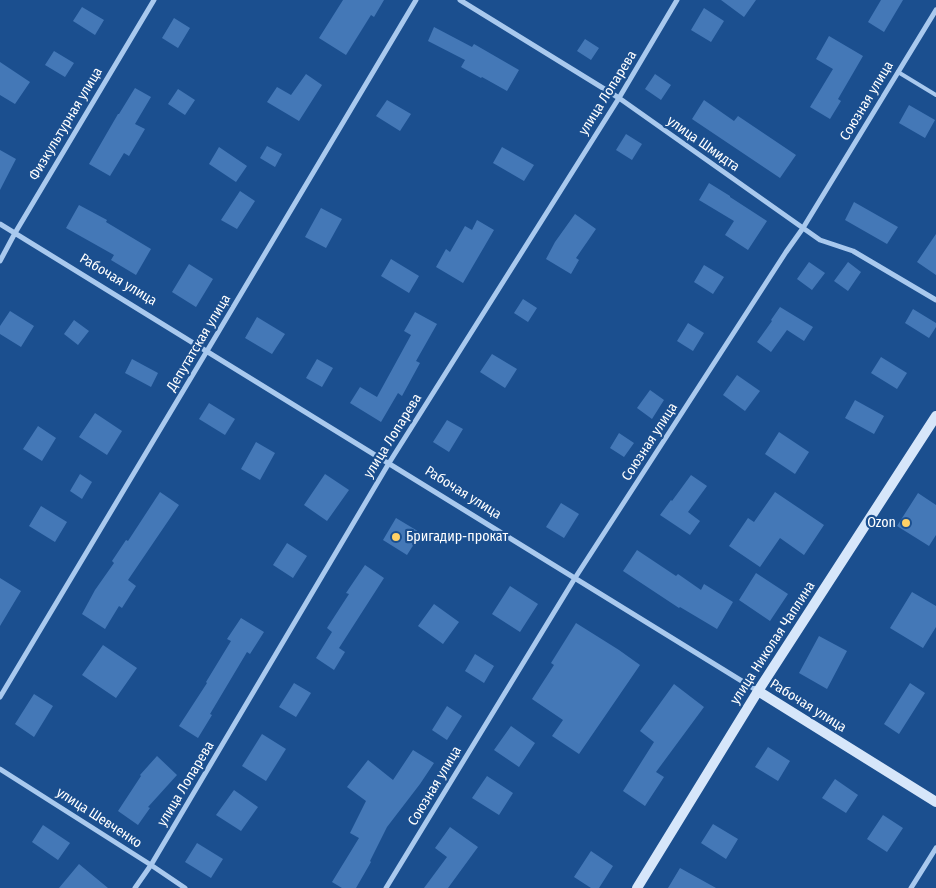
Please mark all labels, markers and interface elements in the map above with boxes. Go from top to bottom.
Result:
street label: улица Лопарева [575,48,641,138]
street label: Союзная улица [837,58,897,144]
street label: Физкультурная улица [26,64,106,184]
street label: улица Шмидта [663,113,743,175]
street label: Рабочая улица [76,250,160,310]
street label: Депутатская улица [163,292,235,394]
street label: улица Лопарева [360,391,426,481]
street label: Союзная улица [619,400,681,484]
street label: Рабочая улица [422,463,504,523]
place label: Ozon [867,515,896,531]
marker: Ozon [900,517,912,529]
place label: Бригадир-прокат [406,529,508,545]
marker: Бригадир-прокат [390,531,402,543]
street label: улица Николая Чаплина [727,578,819,708]
street label: Рабочая улица [767,676,849,736]
street label: улица Лопарева [154,738,218,830]
street label: Союзная улица [405,743,465,829]
street label: улица Шевченко [53,784,145,852]

